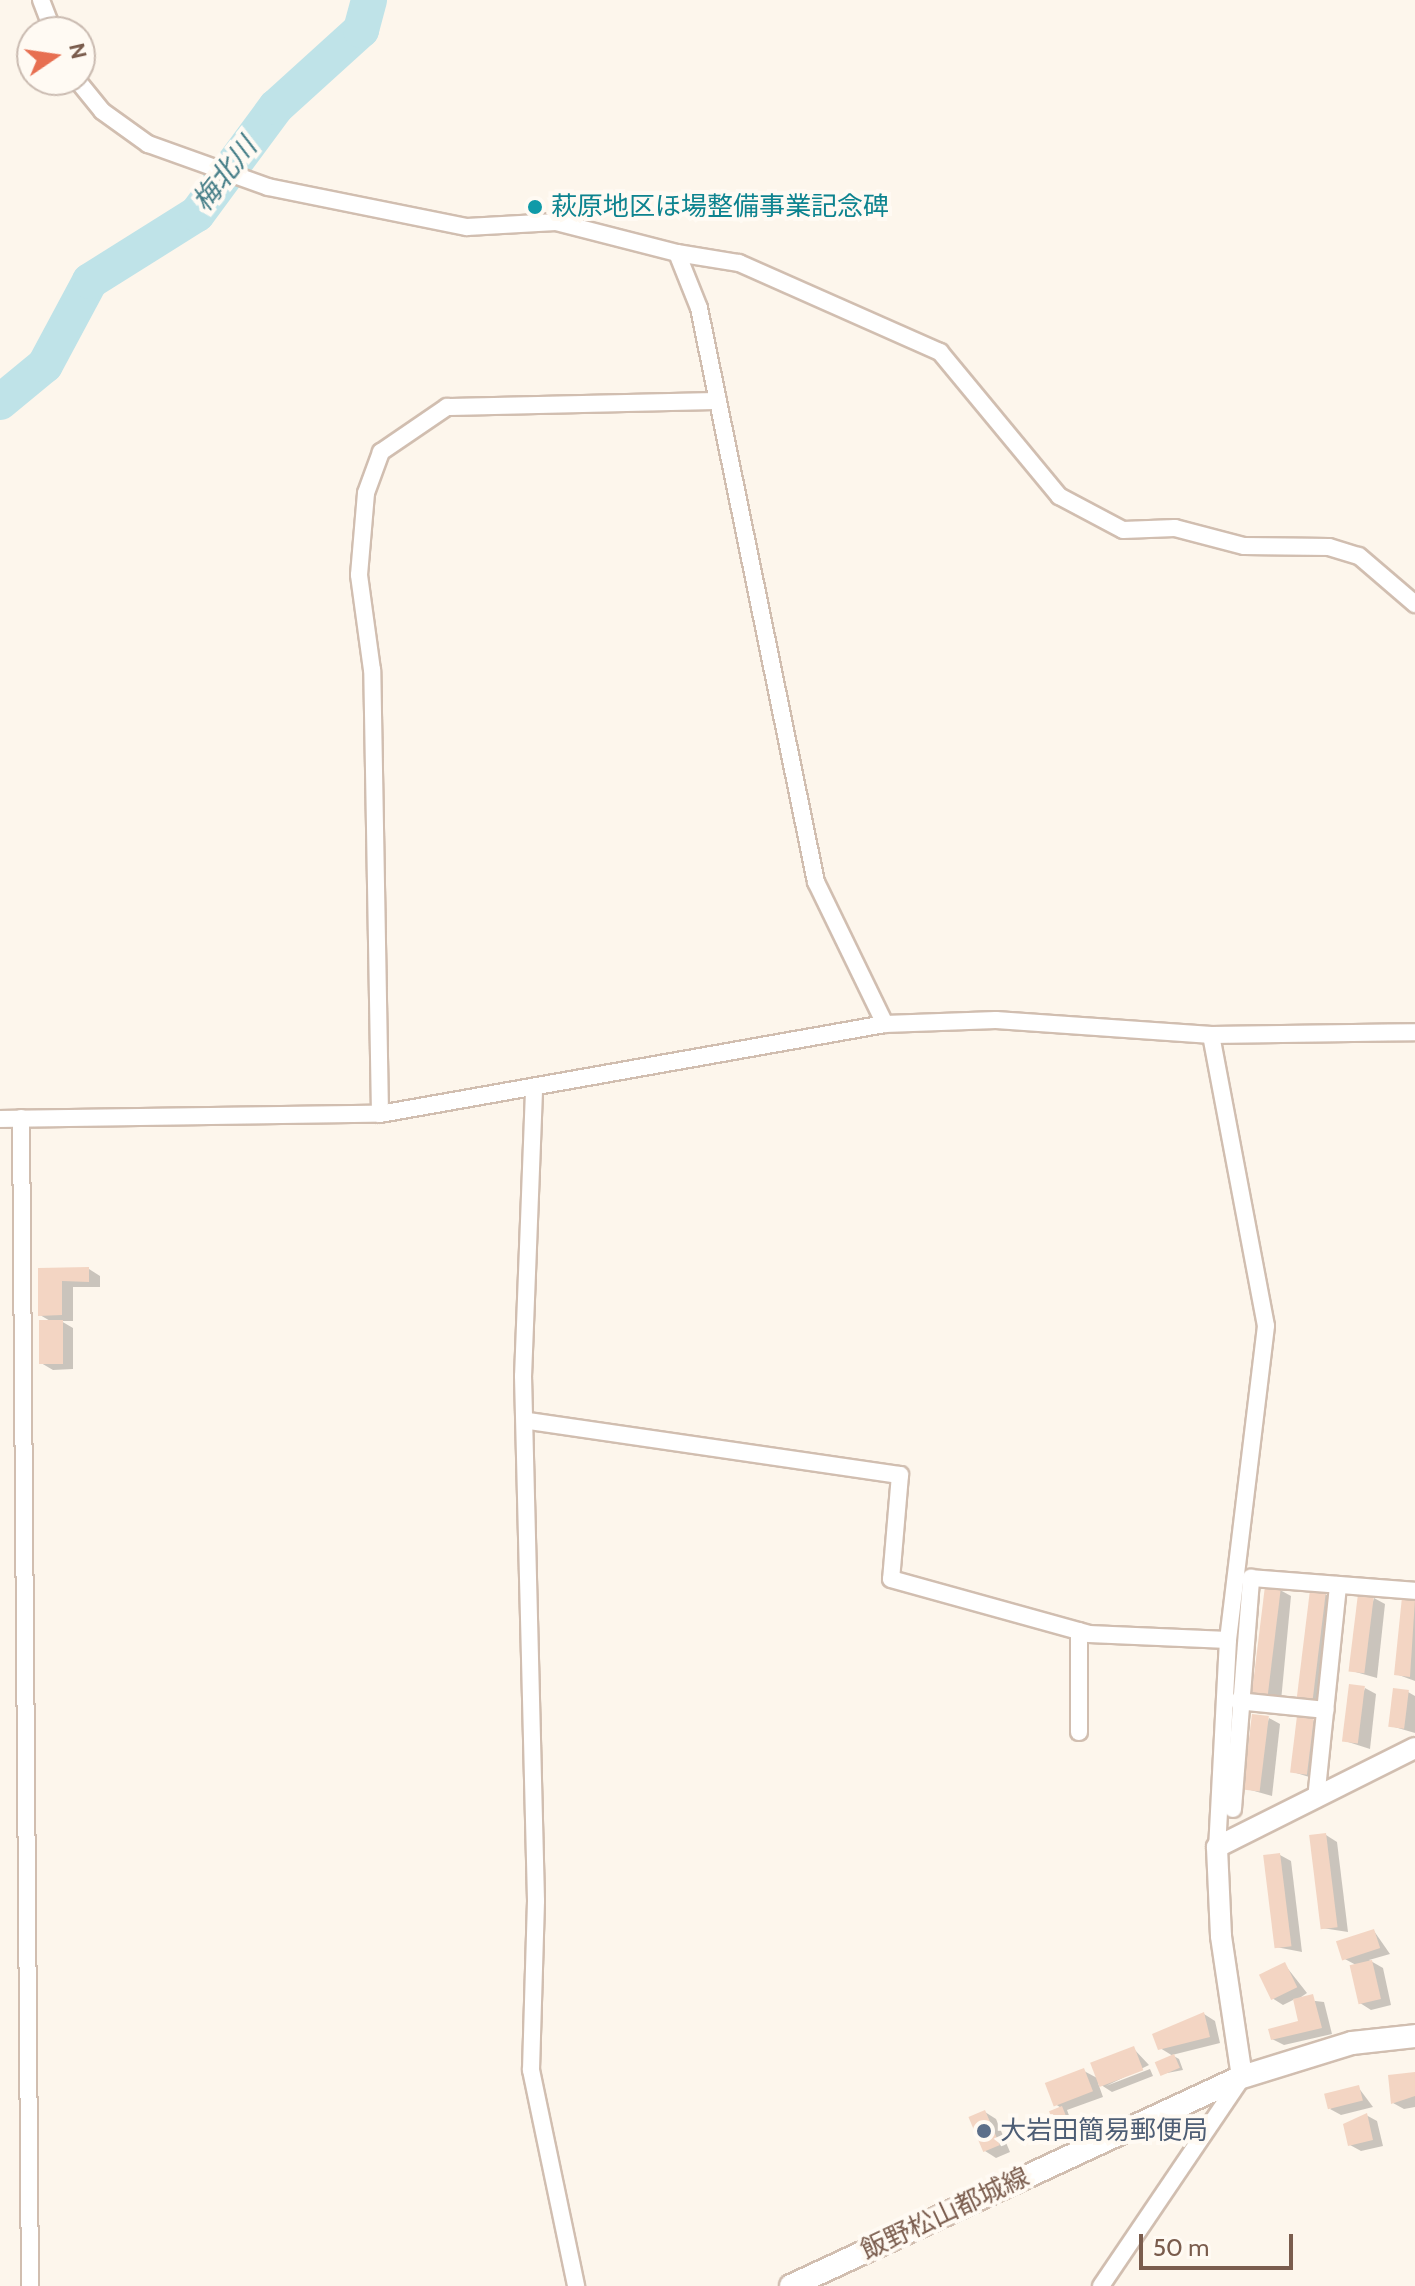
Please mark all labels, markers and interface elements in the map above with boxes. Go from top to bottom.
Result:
north arrow [16,16,96,96]
text: N [63,40,93,62]
water label: 梅北川 [185,131,263,217]
place label: 萩原地区ほ場整備事業記念碑 [551,191,889,223]
marker: 萩原地区ほ場整備事業記念碑 [526,198,544,216]
place label: 大岩田簡易郵便局 [1000,2115,1208,2147]
marker: 大岩田簡易郵便局 [975,2122,993,2140]
street label: 飯野松山都城線 [856,2161,1034,2267]
scale bar [1143,2218,1297,2268]
text: 50 m [1153,2233,1209,2262]

